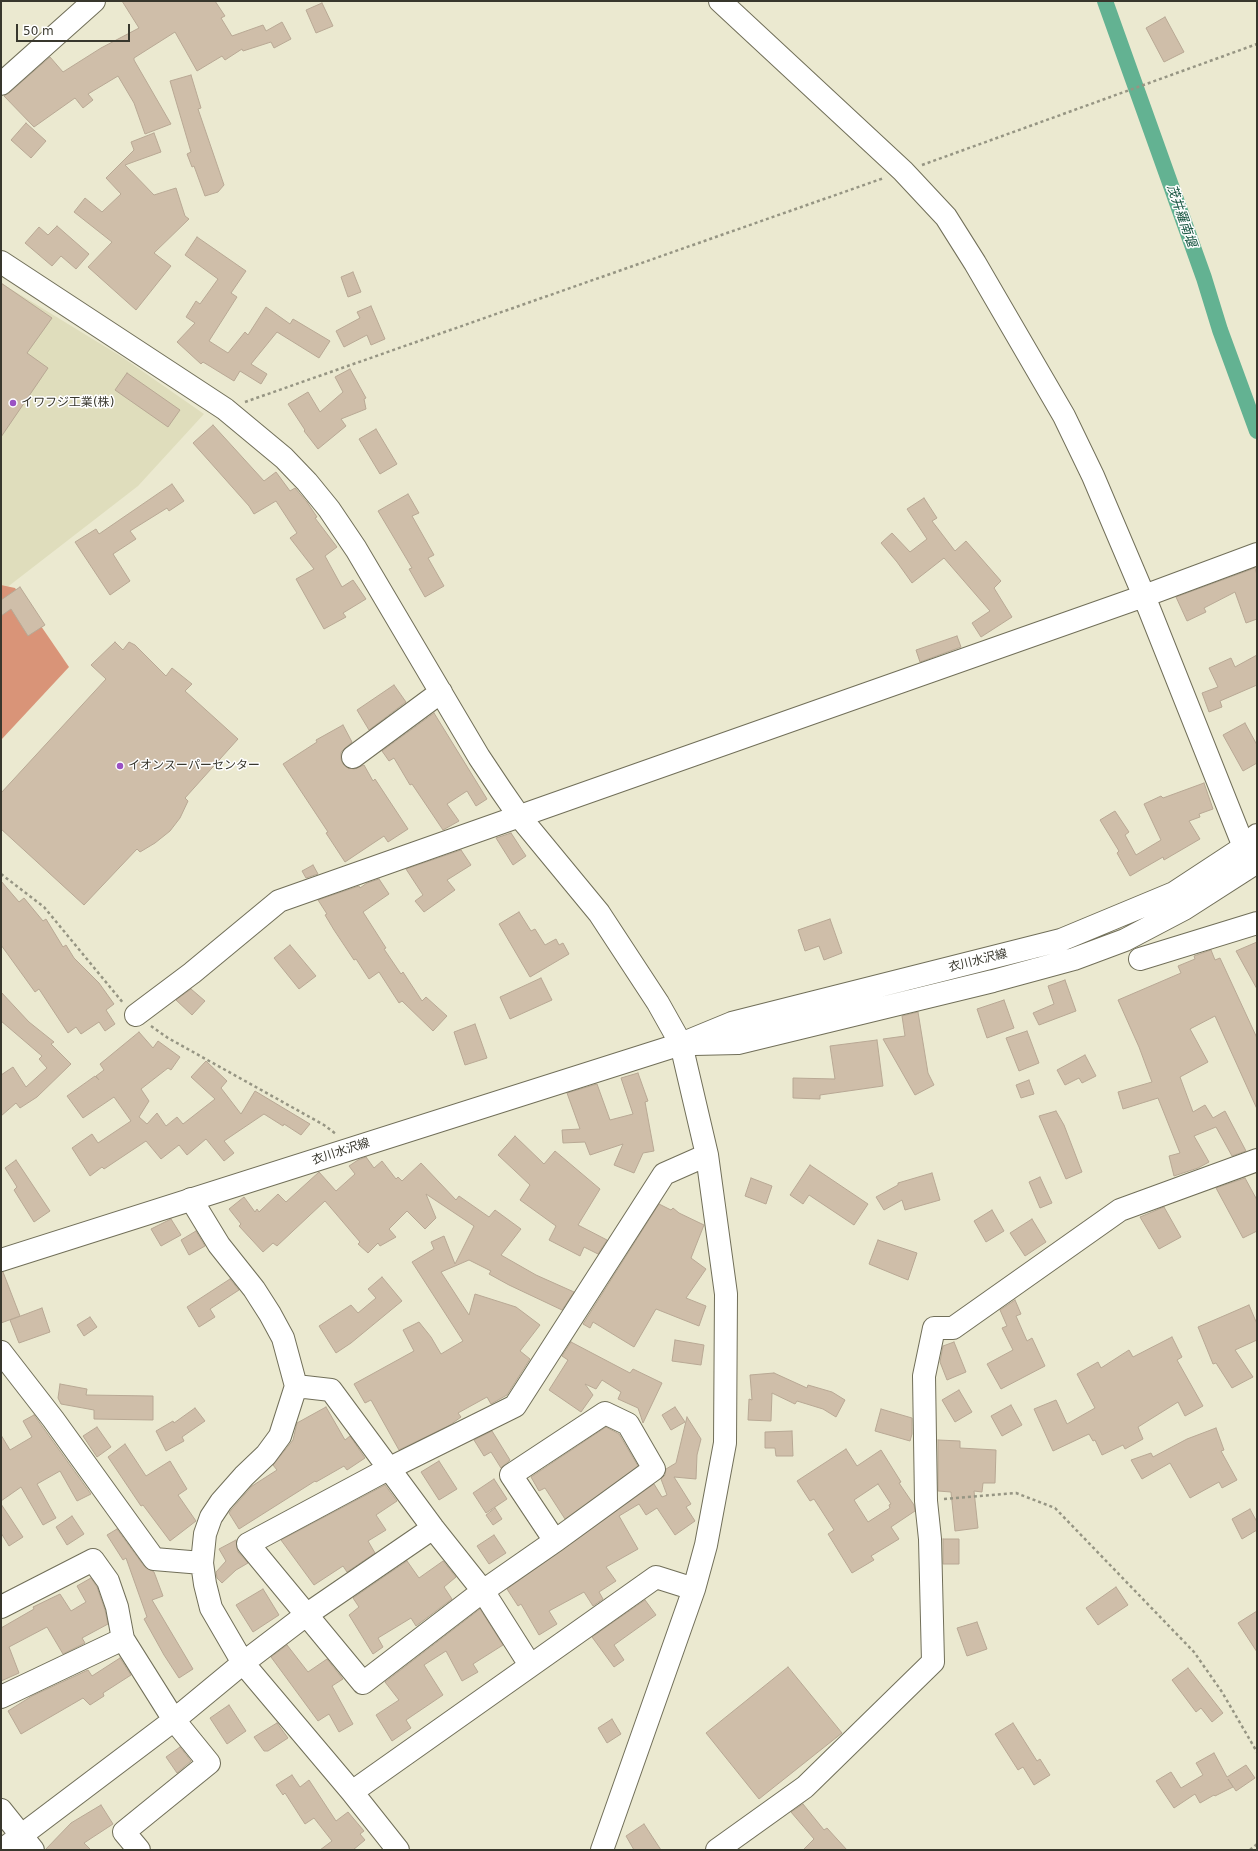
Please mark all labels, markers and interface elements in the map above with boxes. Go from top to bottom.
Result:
scale bar [18,16,132,42]
text: 50 m [23,24,54,38]
water label: 茂井羅南堰 [1163,183,1199,249]
place label: イワフジ工業(株) [21,396,114,410]
marker: イワフジ工業(株) [8,398,18,408]
place label: イオンスーパーセンター [128,759,260,773]
marker: イオンスーパーセンター [115,761,125,771]
street label: 衣川水沢線 [947,947,1009,975]
street label: 衣川水沢線 [310,1136,372,1168]

